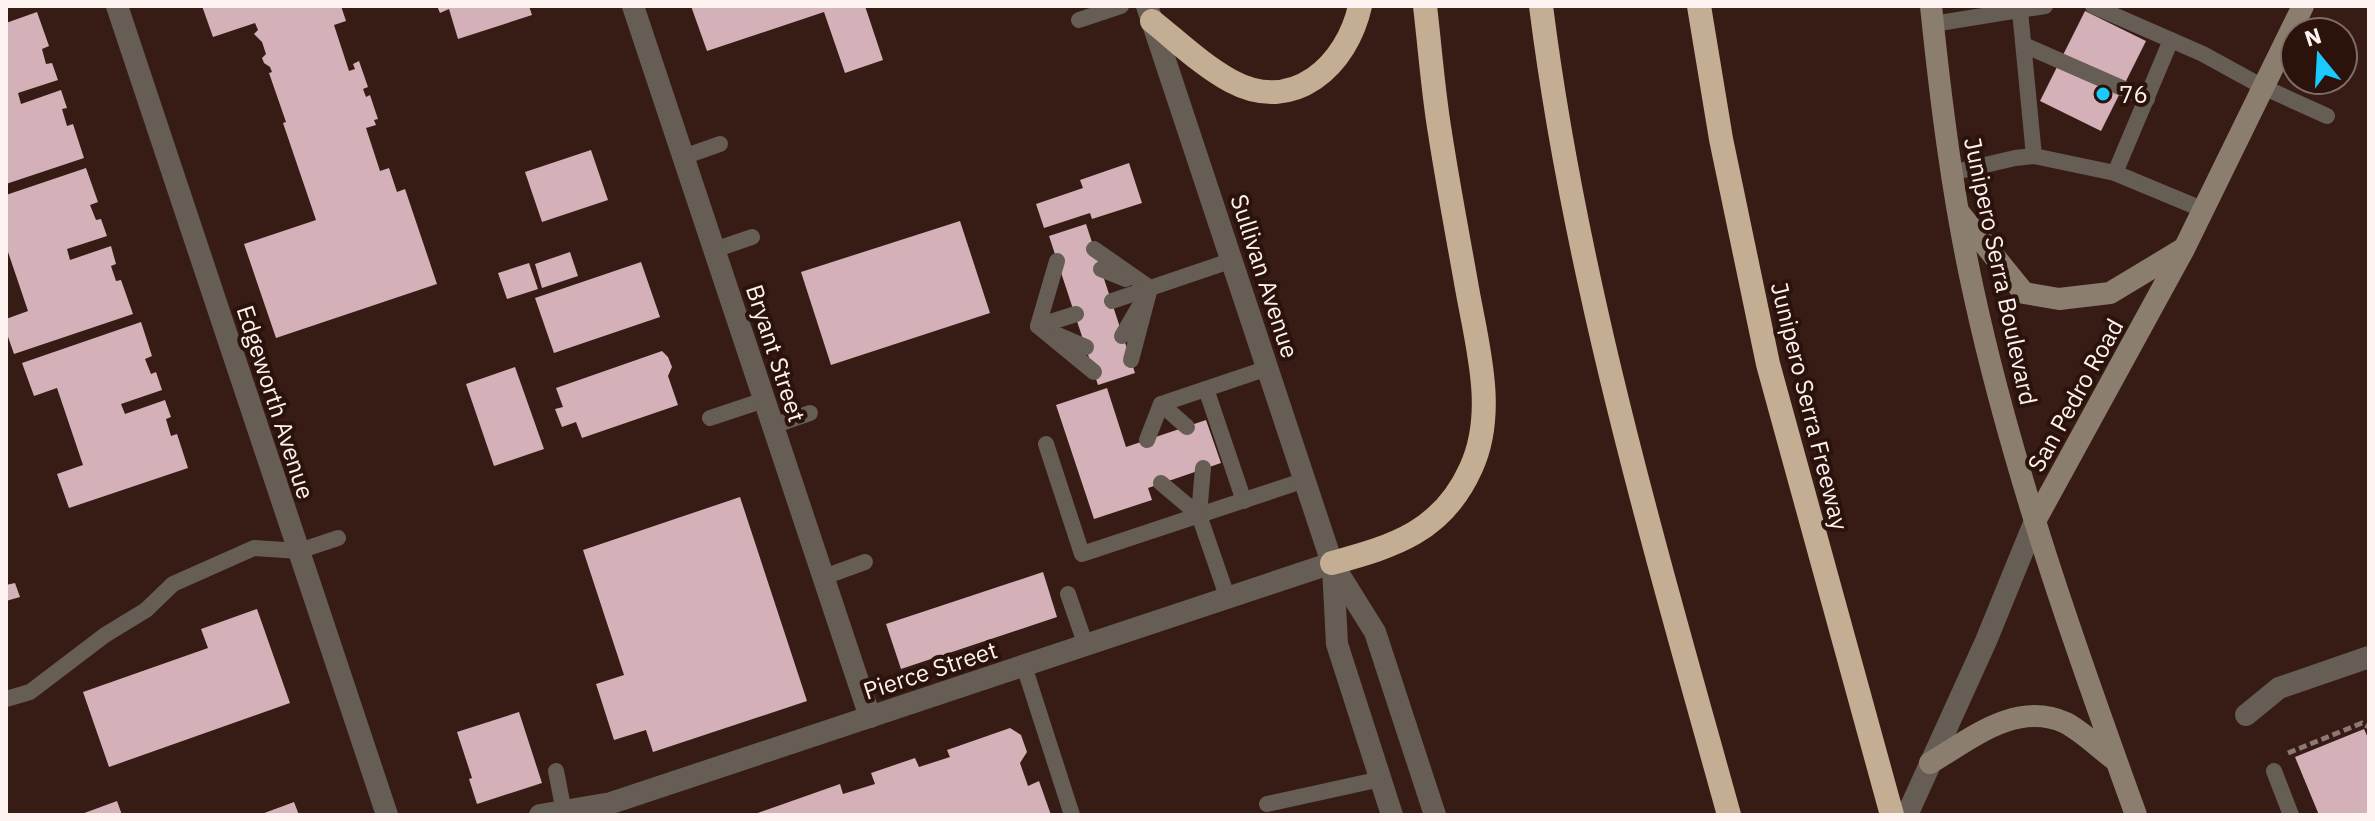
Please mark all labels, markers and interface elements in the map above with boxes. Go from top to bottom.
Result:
north arrow [2279,16,2359,96]
text: N [2301,20,2325,53]
place label: 76 [2119,78,2148,110]
marker: 76 [2094,85,2112,103]
street label: Junipero Serra Boulevard [1957,134,2045,408]
street label: Sullivan Avenue [1223,190,1307,362]
street label: Junipero Serra Freeway [1764,279,1856,533]
street label: Bryant Street [739,280,813,426]
street label: Edgeworth Avenue [230,301,322,503]
street label: San Pedro Road [2020,313,2130,477]
street label: Pierce Street [859,633,1001,707]

